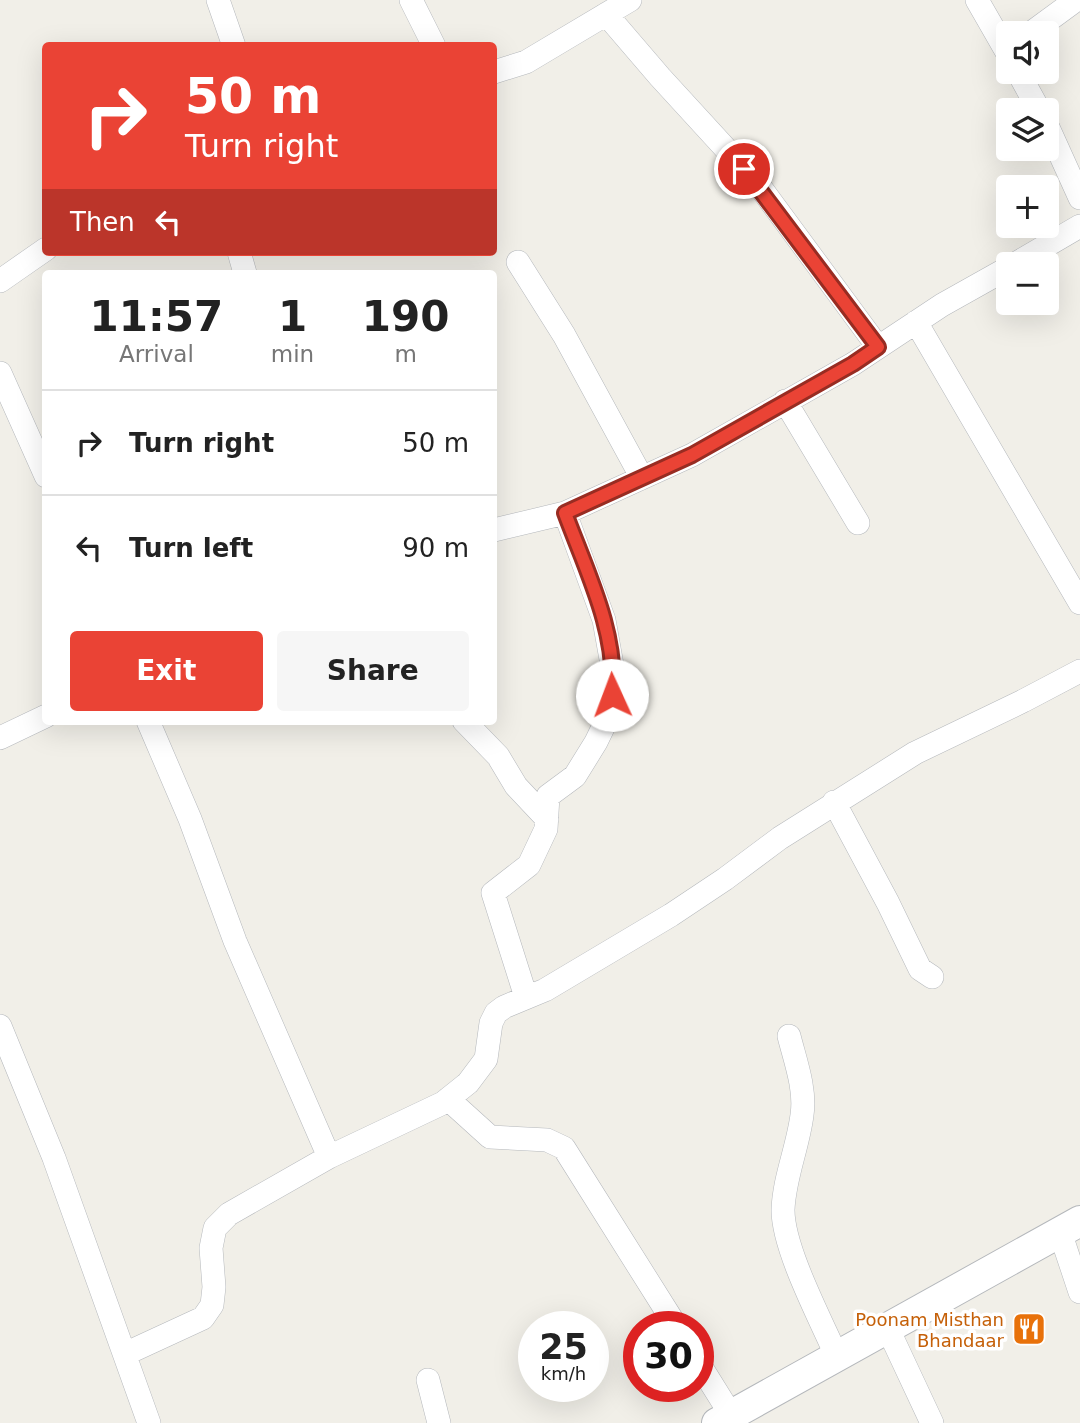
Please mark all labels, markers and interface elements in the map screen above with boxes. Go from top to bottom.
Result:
map controls [996,21,1059,315]
button: sound [996,21,1059,84]
text: 50 m [185,68,321,125]
icon: right [70,70,161,161]
button: layers [996,98,1059,161]
text: Turn right [185,127,338,165]
pin [714,139,774,199]
icon: arrive [725,150,763,188]
button: + [996,175,1059,238]
icon: left [149,203,187,241]
text: Then [70,207,135,237]
button: − [996,252,1059,315]
text: 11:57 [90,292,223,341]
text: 1 [278,292,307,341]
text: 190 [362,292,449,341]
text: Arrival [119,341,194,367]
text: min [271,341,314,367]
text: m [394,341,417,367]
icon: right [70,424,108,462]
text: Turn right [129,428,274,458]
text: 50 m [402,428,469,458]
icon: left [70,529,108,567]
text: Turn left [129,533,253,563]
text: 90 m [402,533,469,563]
button: Exit [70,631,263,711]
button: Share [277,631,469,711]
position arrow [575,658,649,732]
place label: Poonam Misthan Bhandaar [855,1309,1005,1351]
restaurant icon: Poonam Misthan Bhandaar [1010,1310,1048,1348]
speed limit sign: 30 [623,1311,714,1402]
text: 25 [539,1327,588,1367]
text: km/h [541,1363,586,1384]

